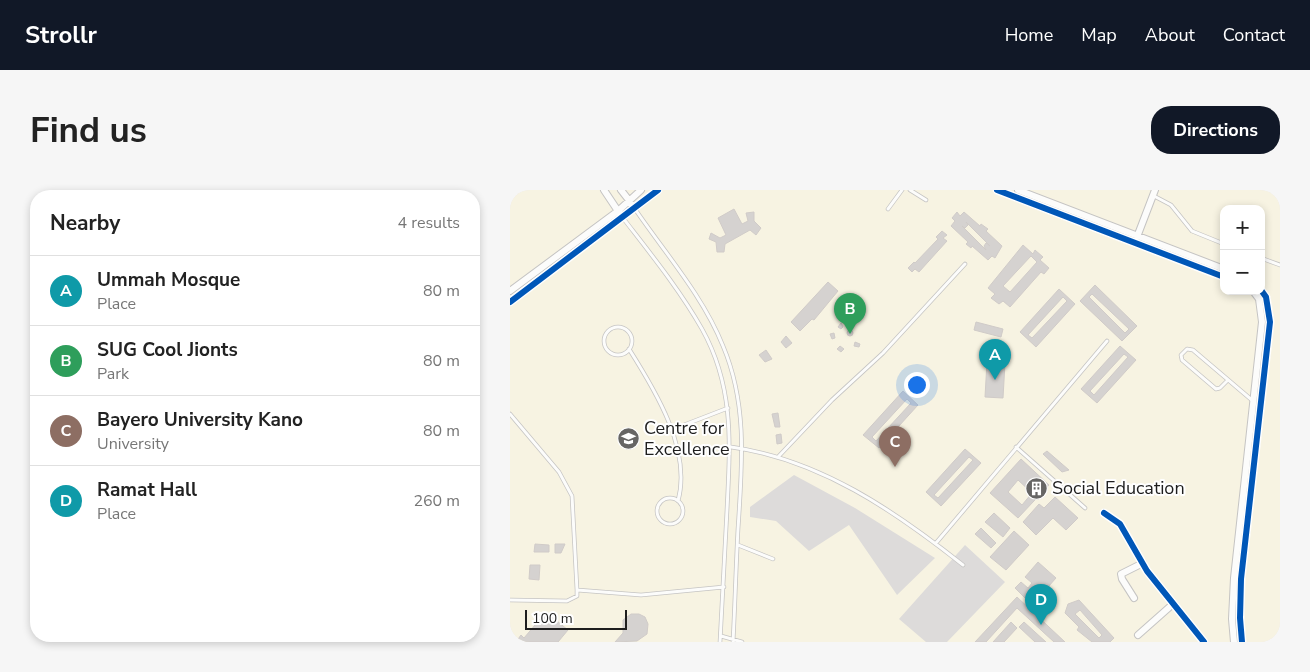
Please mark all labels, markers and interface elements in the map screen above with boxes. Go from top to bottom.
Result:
text: Strollr [25,19,97,51]
text: Home [1005,23,1053,47]
text: Map [1081,23,1117,47]
text: About [1145,23,1195,47]
text: Contact [1223,23,1285,47]
button: Directions [1151,106,1280,154]
text: Find us [30,107,147,154]
map controls [1220,205,1265,295]
button: + [1220,205,1265,250]
text: Nearby [50,209,120,237]
text: 4 results [398,212,460,234]
button: − [1220,250,1265,295]
text: Ummah Mosque [97,267,240,293]
text: A [60,280,72,302]
text: 80 m [423,280,460,302]
text: Place [97,293,136,315]
pin: B [834,293,866,334]
text: SUG Cool Jionts [97,337,238,363]
pin: A [979,339,1011,380]
text: B [60,350,72,372]
text: 80 m [423,350,460,372]
text: Park [97,363,129,385]
your location [904,372,930,398]
text: Bayero University Kano [97,407,303,433]
place label: Centre for Excellence [644,416,730,461]
text: C [61,420,71,442]
text: 80 m [423,420,460,442]
school or university icon: Centre for Excellence [616,426,640,450]
pin: C [879,426,911,467]
text: University [97,433,169,455]
building icon: Social Education [1024,476,1048,500]
place label: Social Education [1052,476,1185,500]
text: Ramat Hall [97,477,197,503]
text: D [60,490,72,512]
text: 260 m [413,490,460,512]
text: Place [97,503,136,525]
pin: D [1025,584,1057,625]
scale bar [525,607,628,630]
text: 100 m [532,609,573,628]

